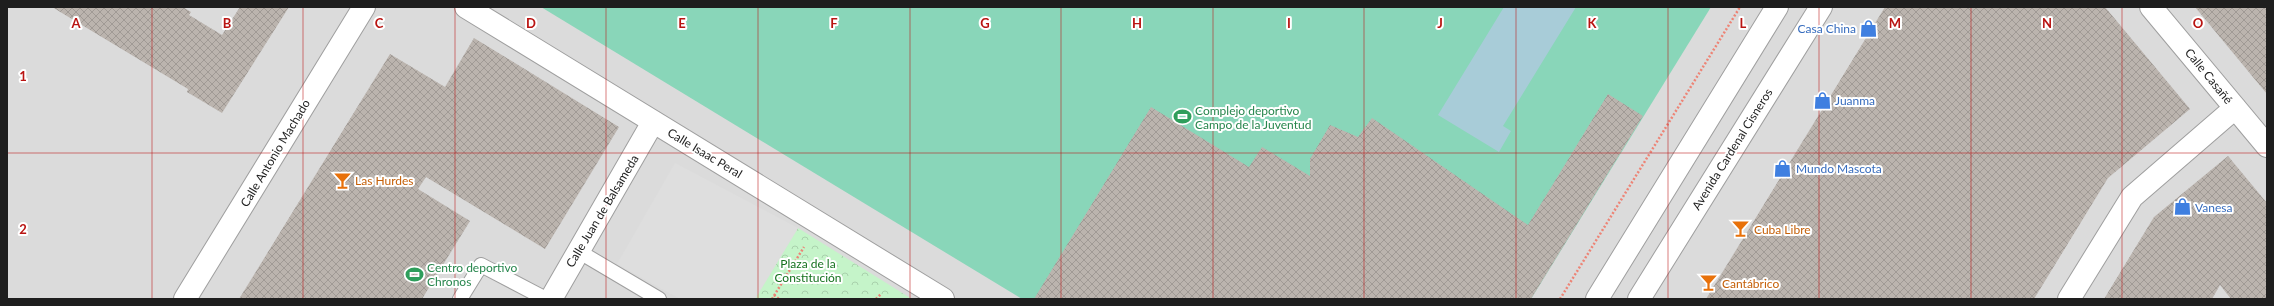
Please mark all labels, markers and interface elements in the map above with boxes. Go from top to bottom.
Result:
text: A [70,15,81,31]
text: B [223,15,232,31]
text: C [375,15,384,31]
text: D [526,15,536,31]
text: E [678,15,686,31]
text: F [830,15,838,31]
text: G [980,15,990,31]
text: H [1132,15,1142,31]
text: I [1287,15,1291,31]
text: J [1437,15,1443,31]
text: K [1588,15,1598,31]
text: L [1740,15,1747,31]
text: M [1889,15,1901,31]
text: N [2042,15,2052,31]
text: O [2193,15,2204,31]
shop icon: Casa China [1859,18,1879,38]
place label: Casa China [1798,21,1856,36]
street label: Calle Casañé [2182,45,2236,107]
text: 1 [19,68,27,84]
street label: Avenida Cardenal Cisneros [1688,86,1776,212]
shop icon: Juanma [1812,90,1832,110]
place label: Juanma [1835,93,1875,108]
street label: Calle Antonio Machado [237,96,313,209]
place label: Complejo deportivo Campo de la Juventud [1195,103,1311,132]
sports icon: Complejo deportivo Campo de la Juventud [1172,107,1192,127]
street label: Calle Isaac Peral [665,125,745,181]
street label: Calle Juan de Balsameda [562,152,642,270]
shop icon: Mundo Mascota [1773,158,1793,178]
place label: Mundo Mascota [1796,161,1882,176]
bar icon: Las Hurdes [332,170,352,190]
place label: Las Hurdes [355,173,414,188]
shop icon: Vanesa [2172,197,2192,217]
place label: Vanesa [2195,200,2232,215]
bar icon: Cuba Libre [1731,219,1751,239]
text: 2 [19,221,27,237]
place label: Cuba Libre [1754,222,1811,237]
park label: Plaza de la Constitución [774,256,842,285]
place label: Centro deportivo Chronos [427,260,518,289]
sports icon: Centro deportivo Chronos [404,264,424,284]
bar icon: Cantábrico [1699,273,1719,293]
place label: Cantábrico [1722,276,1779,291]

